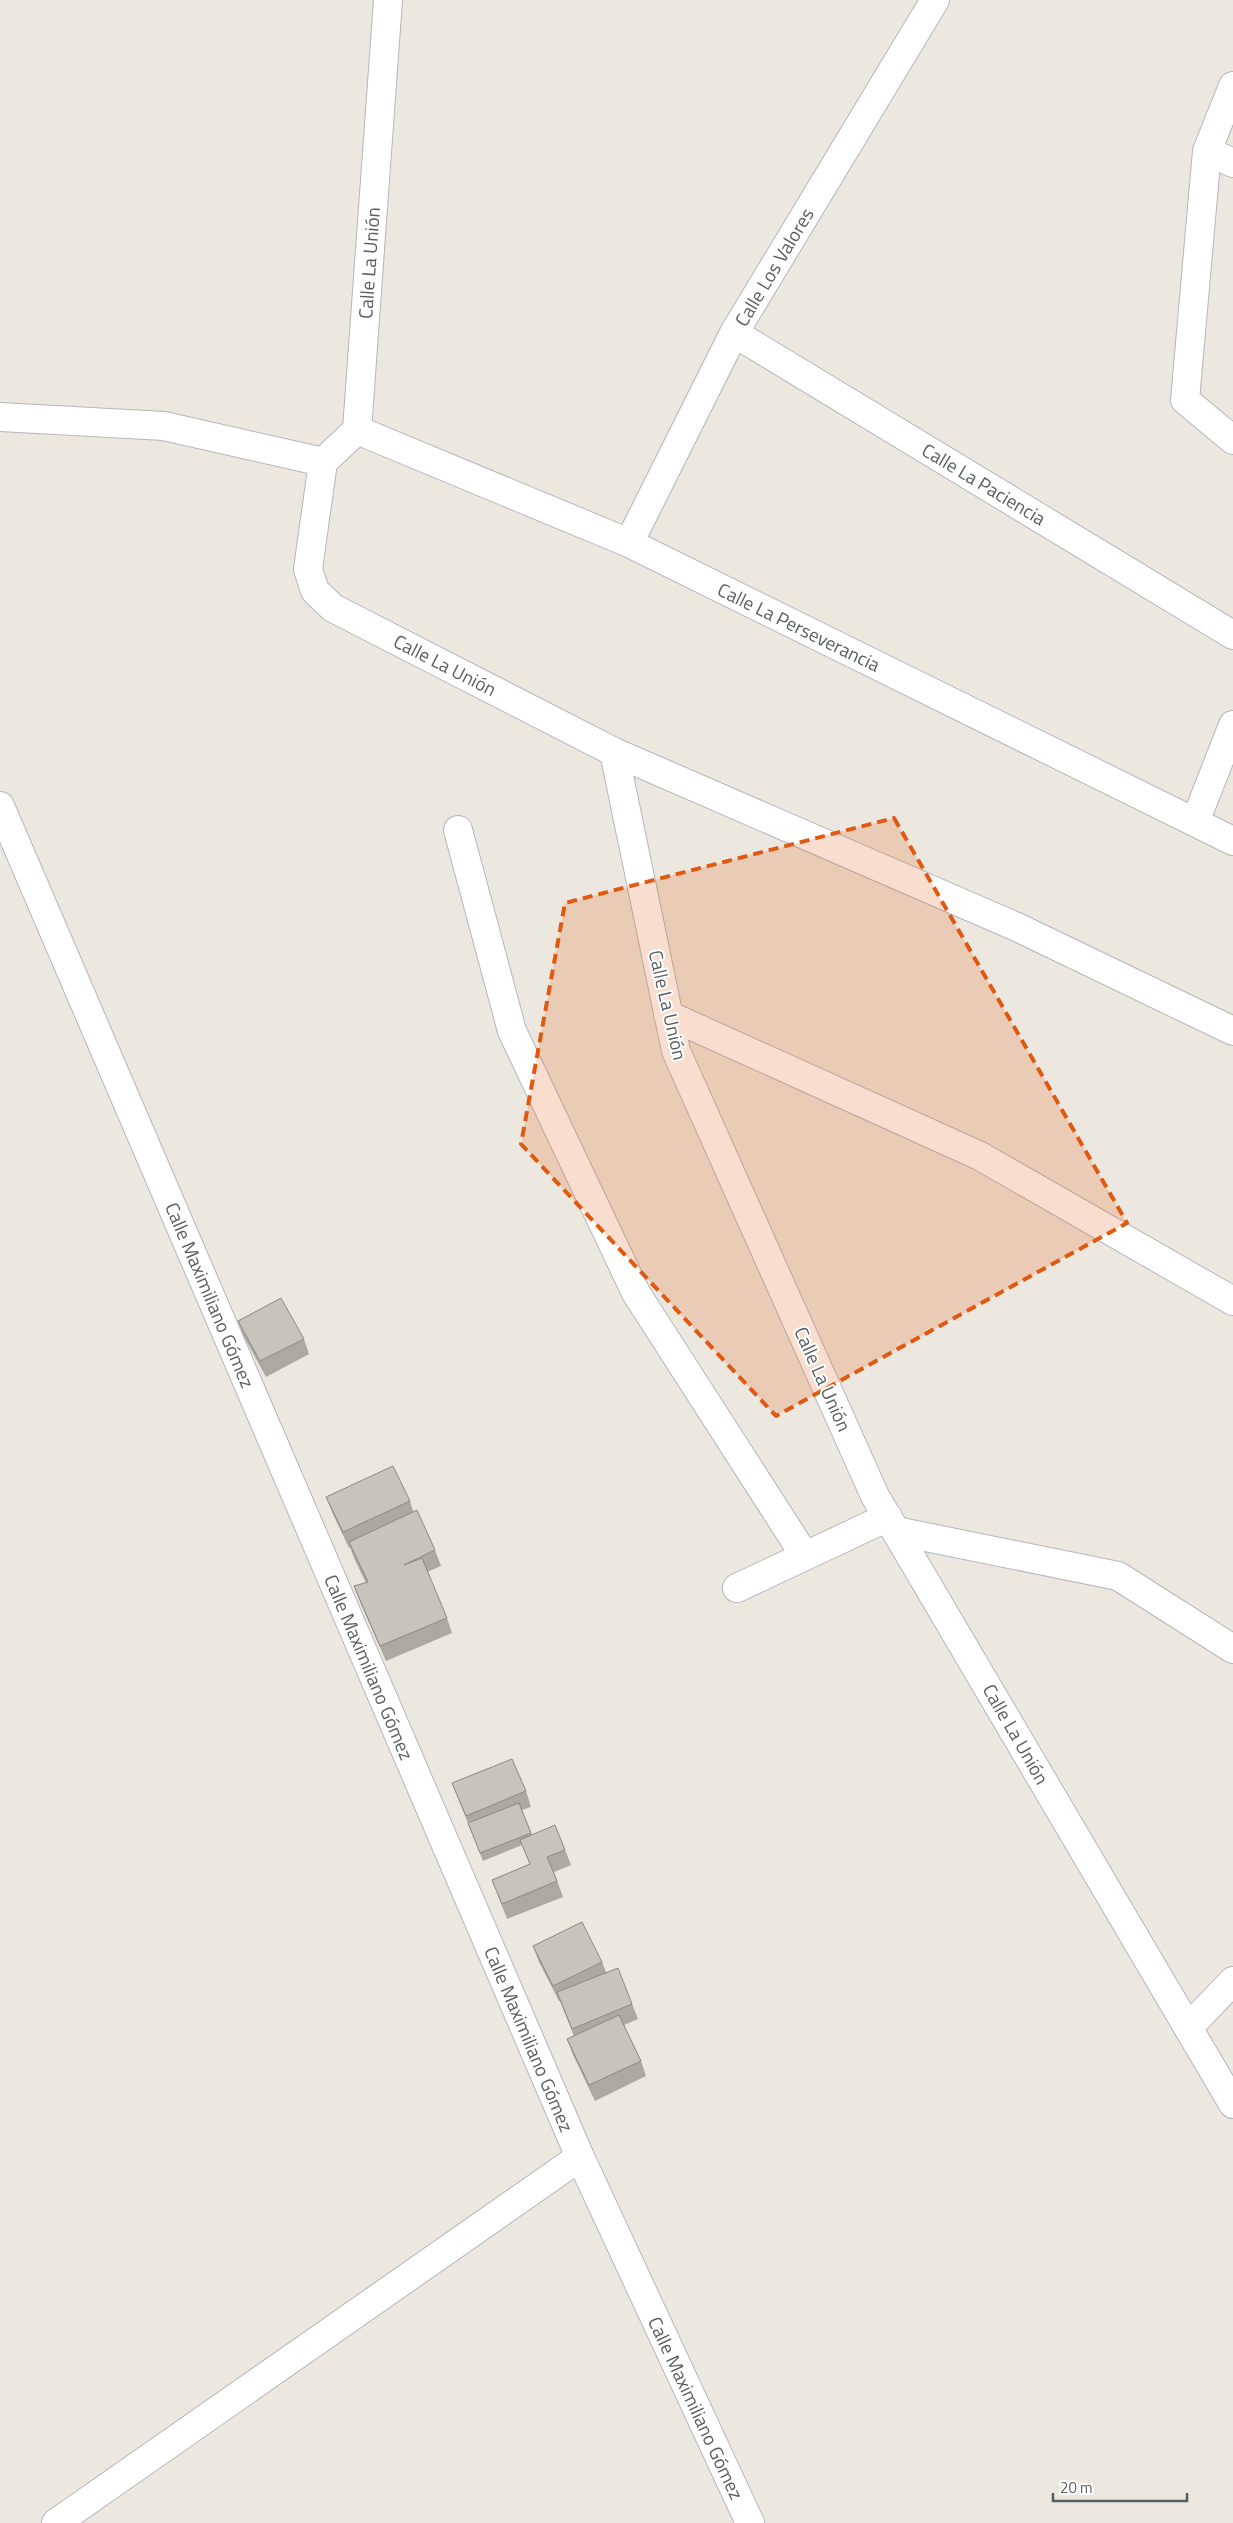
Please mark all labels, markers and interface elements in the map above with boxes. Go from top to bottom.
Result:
street label: Calle Los Valores [727,202,821,332]
street label: Calle La Unión [350,206,387,320]
street label: Calle La Paciencia [917,435,1052,532]
street label: Calle La Perseverancia [713,575,886,679]
street label: Calle La Unión [389,626,502,703]
street label: Calle La Unión [642,947,695,1063]
street label: Calle Maximiliano Gómez [158,1198,263,1392]
street label: Calle La Unión [787,1322,859,1436]
street label: Calle Maximiliano Gómez [317,1570,422,1764]
street label: Calle La Unión [976,1678,1057,1790]
street label: Calle Maximiliano Gómez [477,1942,582,2136]
street label: Calle Maximiliano Gómez [641,2311,752,2504]
scale bar [1053,2470,1187,2502]
text: 20 m [1060,2476,1093,2499]

